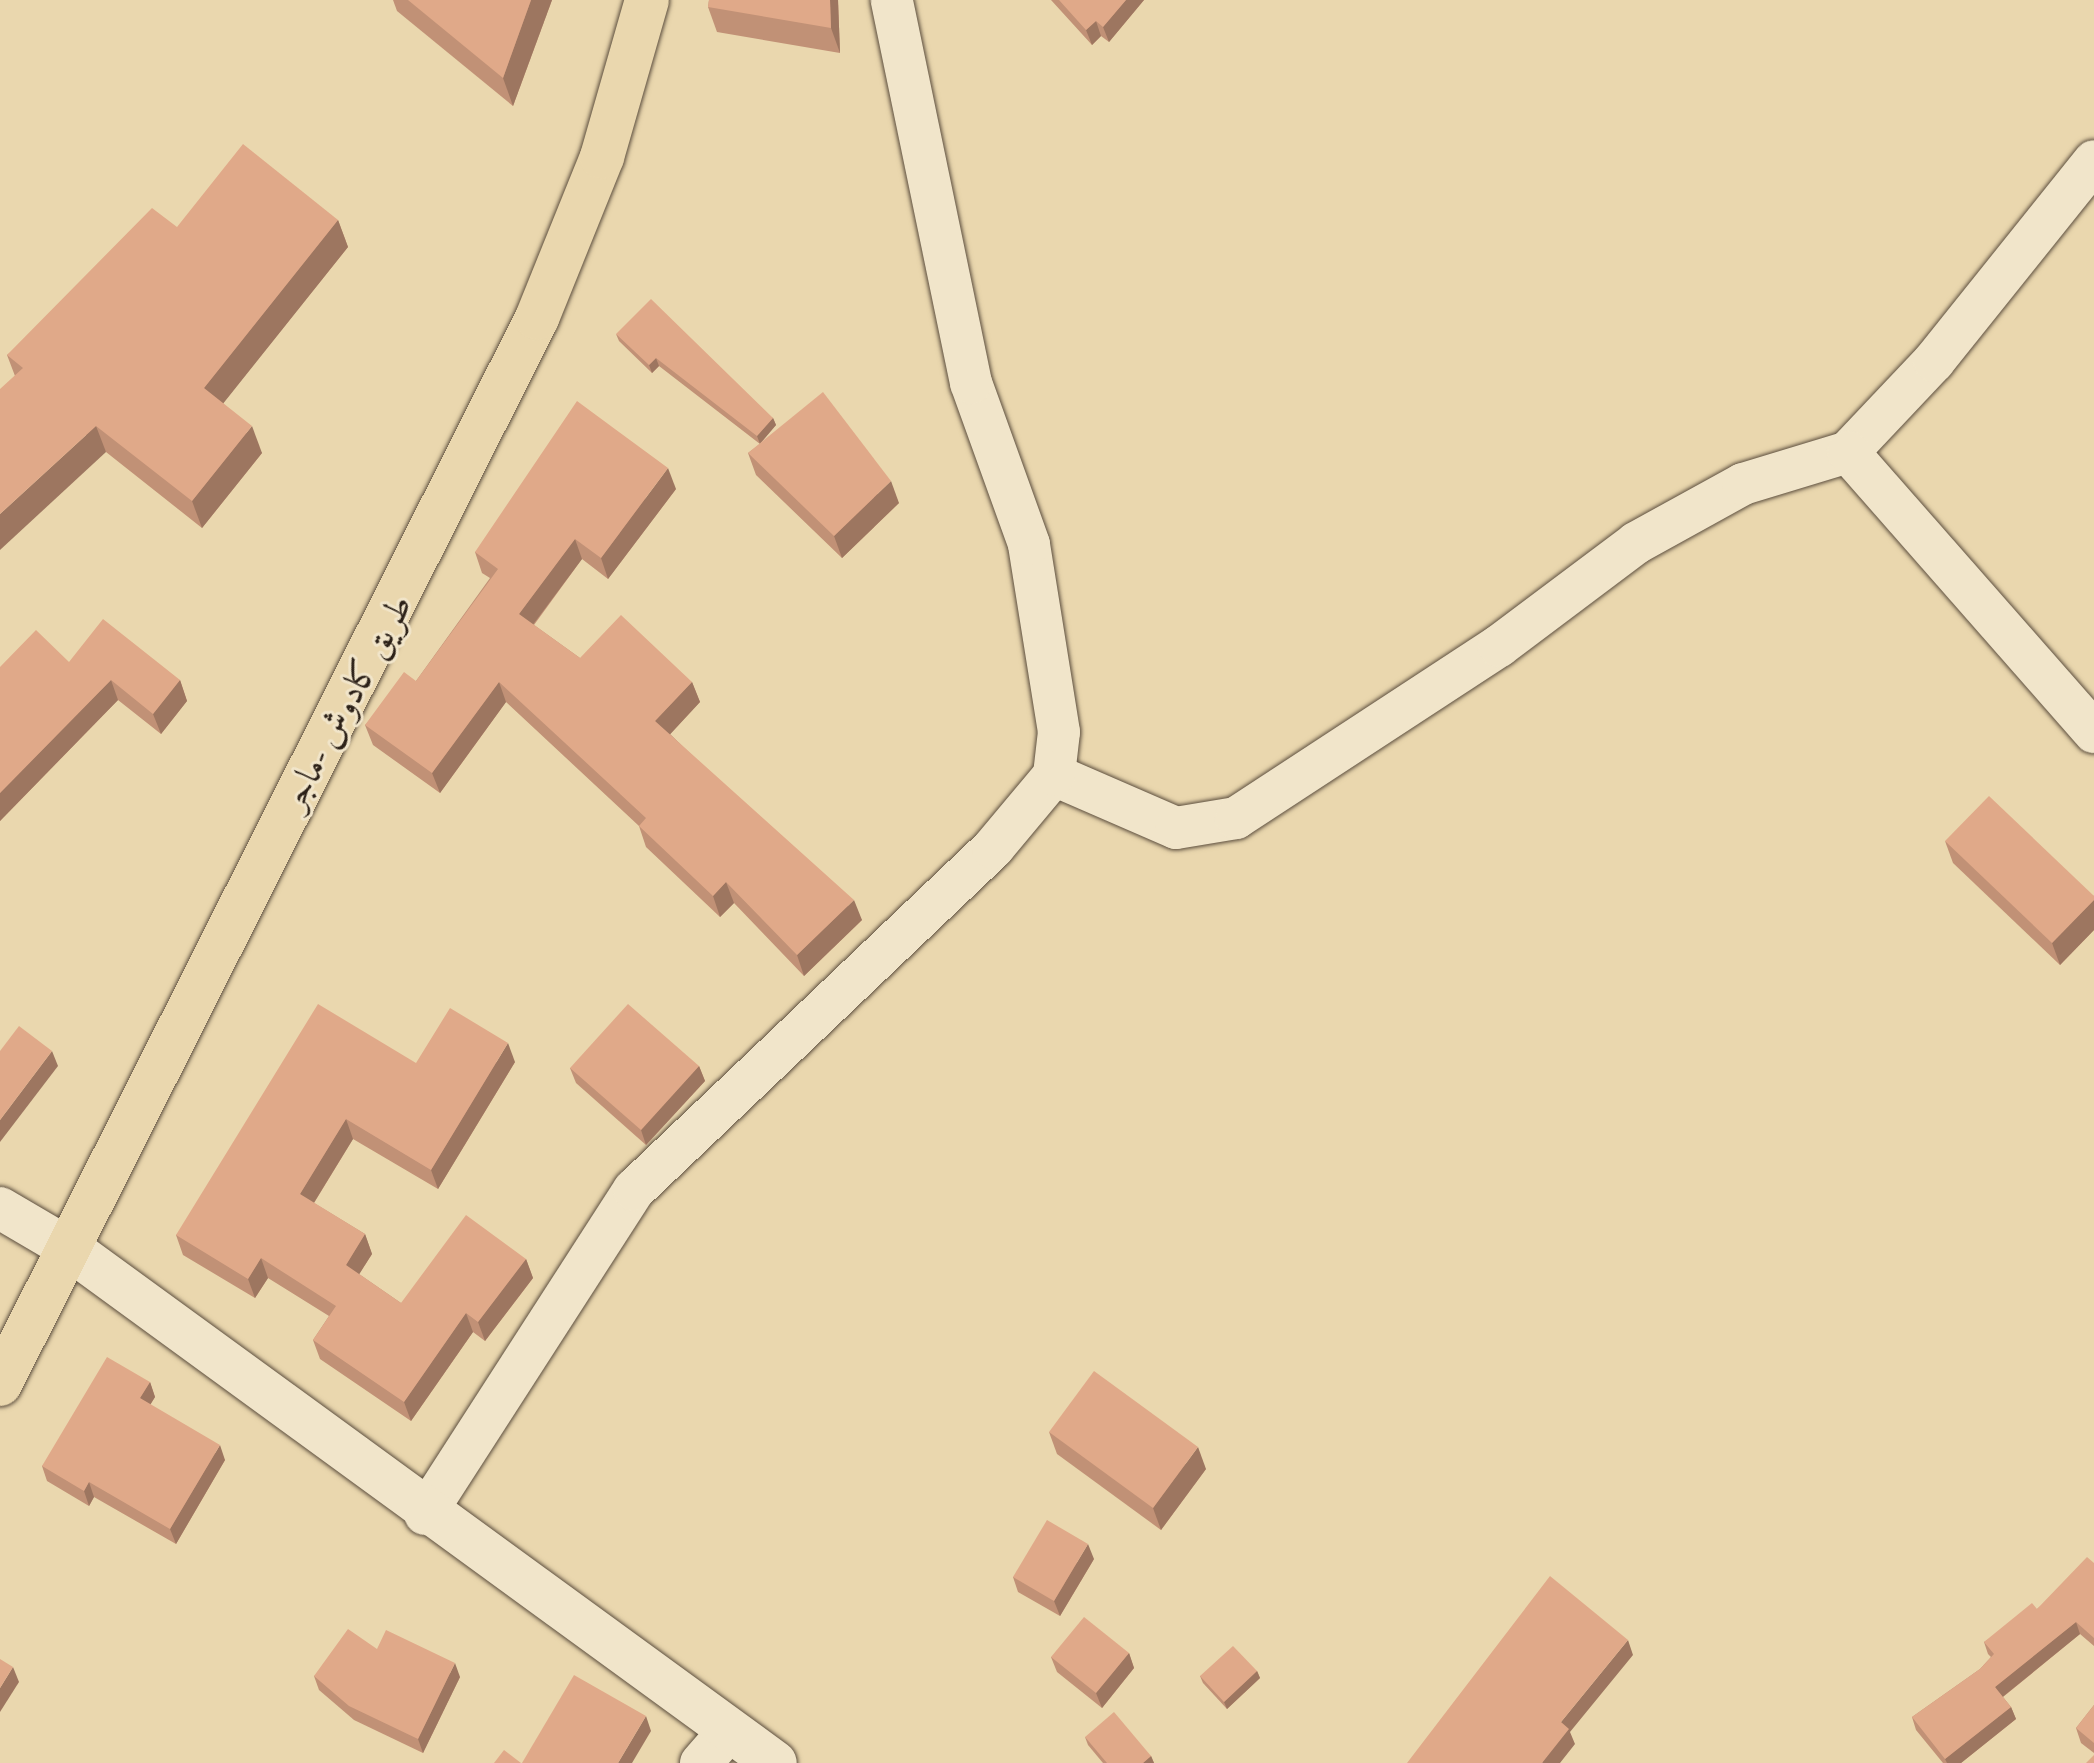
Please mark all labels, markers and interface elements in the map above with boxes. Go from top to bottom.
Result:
street label: طريق كادوش -ماجر [271,587,421,817]

